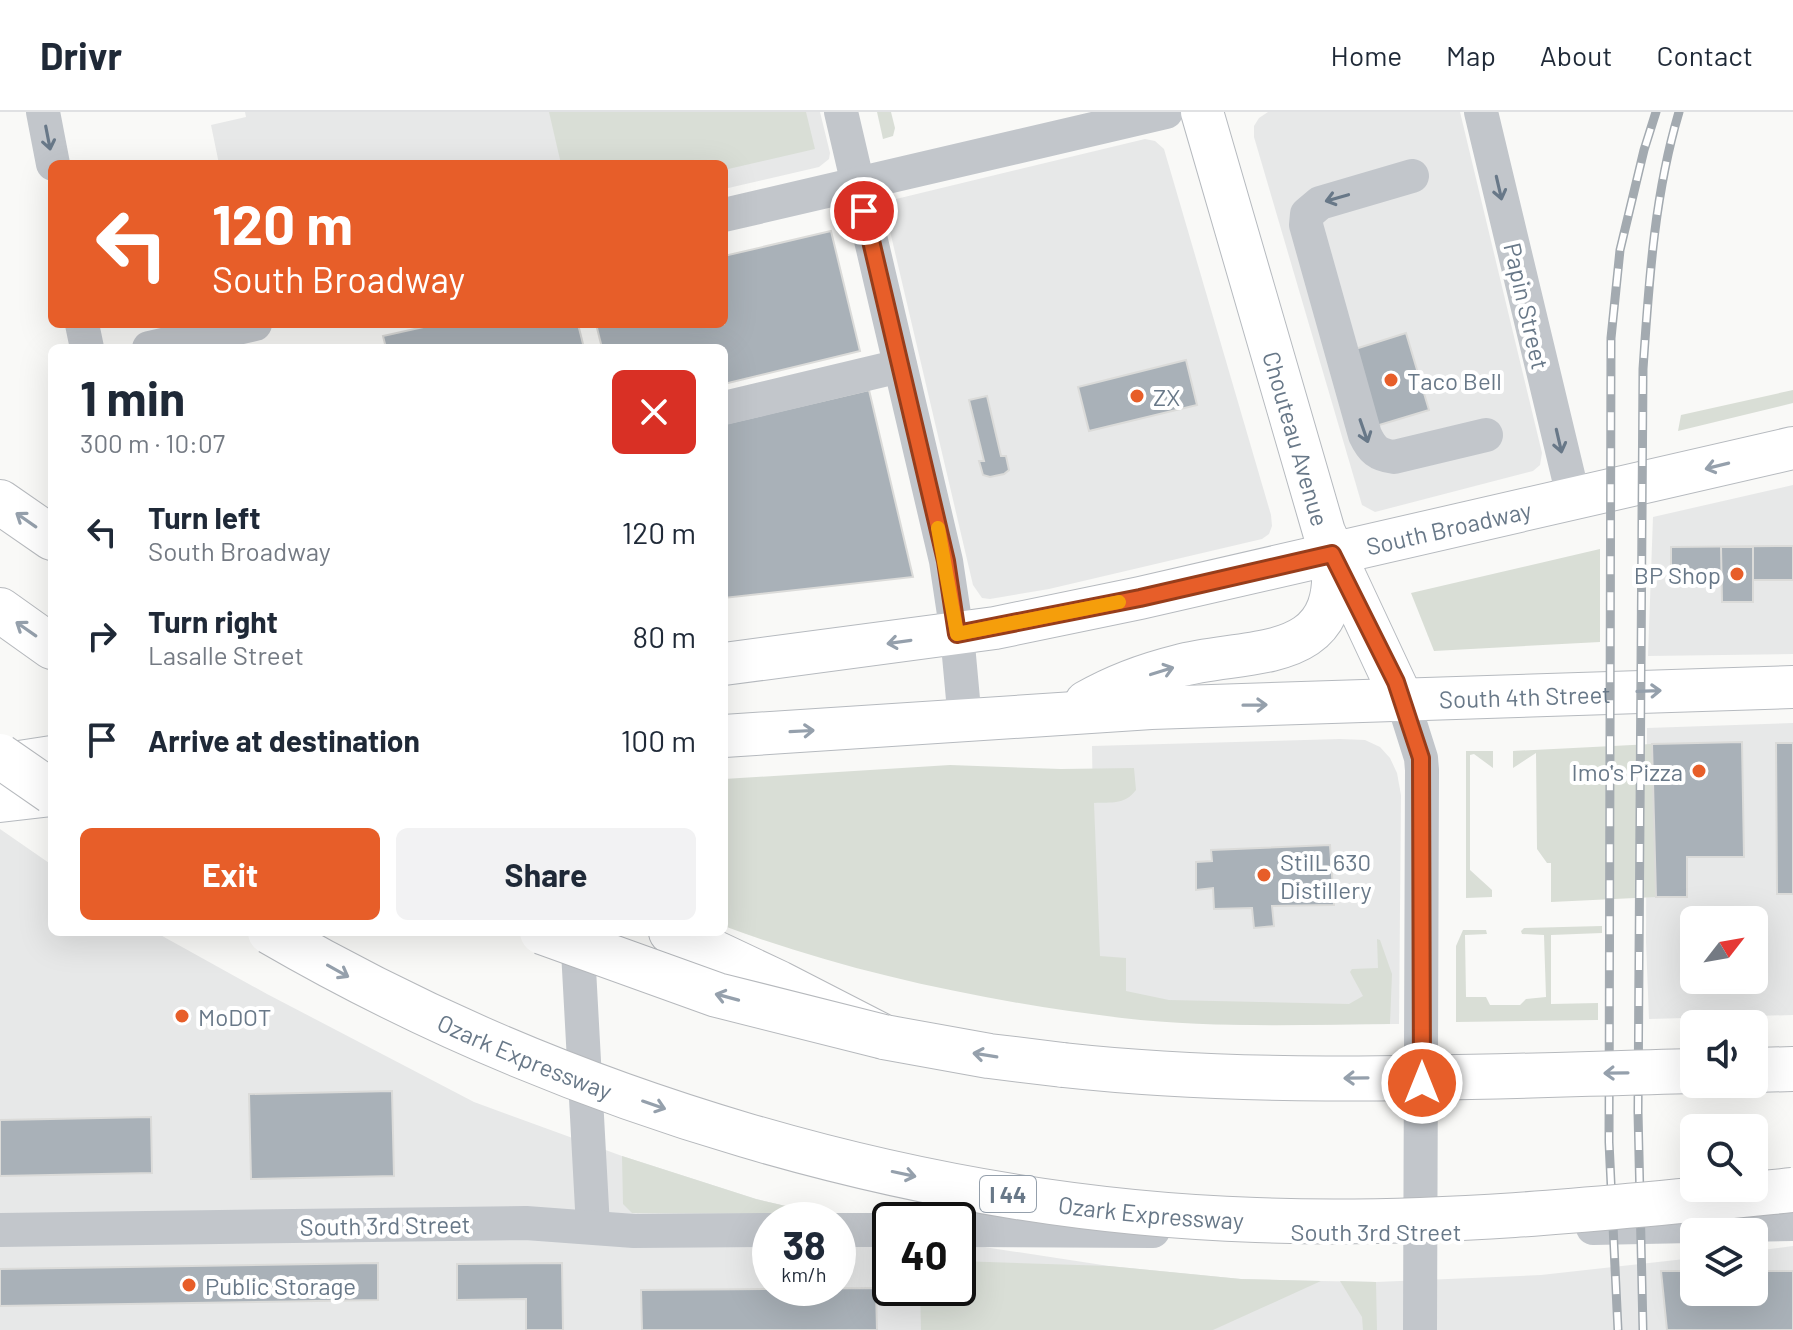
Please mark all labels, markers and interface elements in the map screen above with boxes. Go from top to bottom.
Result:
text: Drivr [40,32,122,78]
text: Home [1331,38,1402,72]
text: Map [1446,38,1496,72]
text: About [1540,38,1612,72]
text: Contact [1656,38,1753,72]
one-way arrow [41,125,56,150]
one-way arrow [1493,175,1508,200]
pin [830,177,898,245]
text: 120 m [212,189,353,256]
icon: arrive [842,189,886,233]
one-way arrow [1324,191,1350,206]
icon: left [80,192,184,296]
street label: Papin Street [1498,240,1556,372]
text: South Broadway [212,257,465,300]
street label: Chouteau Avenue [1258,348,1336,529]
place label: Taco Bell [1407,366,1502,395]
text: 1 min [80,368,185,426]
button: close [612,370,696,454]
marker: Taco Bell [1382,371,1400,389]
place label: ZX [1153,382,1180,411]
marker: ZX [1128,387,1146,405]
one-way arrow [1358,418,1373,443]
text: 300 m · 10:07 [80,427,225,458]
one-way arrow [1553,427,1568,453]
one-way arrow [1705,460,1731,475]
street label: South Broadway [1363,494,1534,560]
text: Turn left [148,499,261,535]
icon: left [80,510,124,554]
one-way arrow [16,512,37,529]
text: 120 m [622,514,696,550]
text: South Broadway [148,535,331,566]
place label: BP Shop [1634,560,1721,589]
marker: BP Shop [1728,565,1746,583]
text: Turn right [148,603,278,639]
icon: right [80,614,124,658]
text: 80 m [633,618,696,654]
one-way arrow [16,621,37,638]
one-way arrow [887,635,912,650]
text: Lasalle Street [148,639,304,670]
one-way arrow [1149,662,1174,677]
street label: South 4th Street [1439,678,1611,713]
one-way arrow [1635,684,1662,699]
one-way arrow [1241,698,1268,713]
icon: arrive [80,718,124,762]
text: Arrive at destination [148,722,420,758]
text: 100 m [621,722,696,758]
one-way arrow [788,723,815,738]
place label: Imo's Pizza [1571,757,1683,786]
marker: Imo's Pizza [1690,762,1708,780]
button: Exit [80,828,380,920]
button: Share [396,828,696,920]
place label: StilL 630 Distillery [1280,847,1372,904]
marker: StilL 630 Distillery [1255,866,1273,884]
north arrow [1680,906,1768,994]
map controls [1680,906,1768,1306]
one-way arrow [325,964,349,979]
one-way arrow [715,989,741,1004]
place label: MoDOT [198,1002,271,1031]
marker: MoDOT [173,1007,191,1025]
street label: Ozark Expressway [433,1007,616,1105]
button: sound [1680,1010,1768,1098]
position arrow [1380,1041,1464,1125]
one-way arrow [973,1047,998,1062]
one-way arrow [1603,1065,1630,1081]
one-way arrow [1343,1070,1370,1086]
one-way arrow [641,1099,666,1114]
button: search [1680,1114,1768,1202]
one-way arrow [891,1167,917,1182]
road number: I 44 [980,1176,1036,1212]
street label: Ozark Expressway [1057,1189,1245,1234]
speed limit sign: 40 [872,1202,976,1306]
street label: South 3rd Street [299,1209,471,1241]
street label: South 3rd Street [1291,1217,1461,1246]
button: layers [1680,1218,1768,1306]
text: 38 [782,1220,826,1268]
text: km/h [781,1262,827,1286]
place label: Public Storage [205,1271,356,1300]
marker: Public Storage [180,1276,198,1294]

